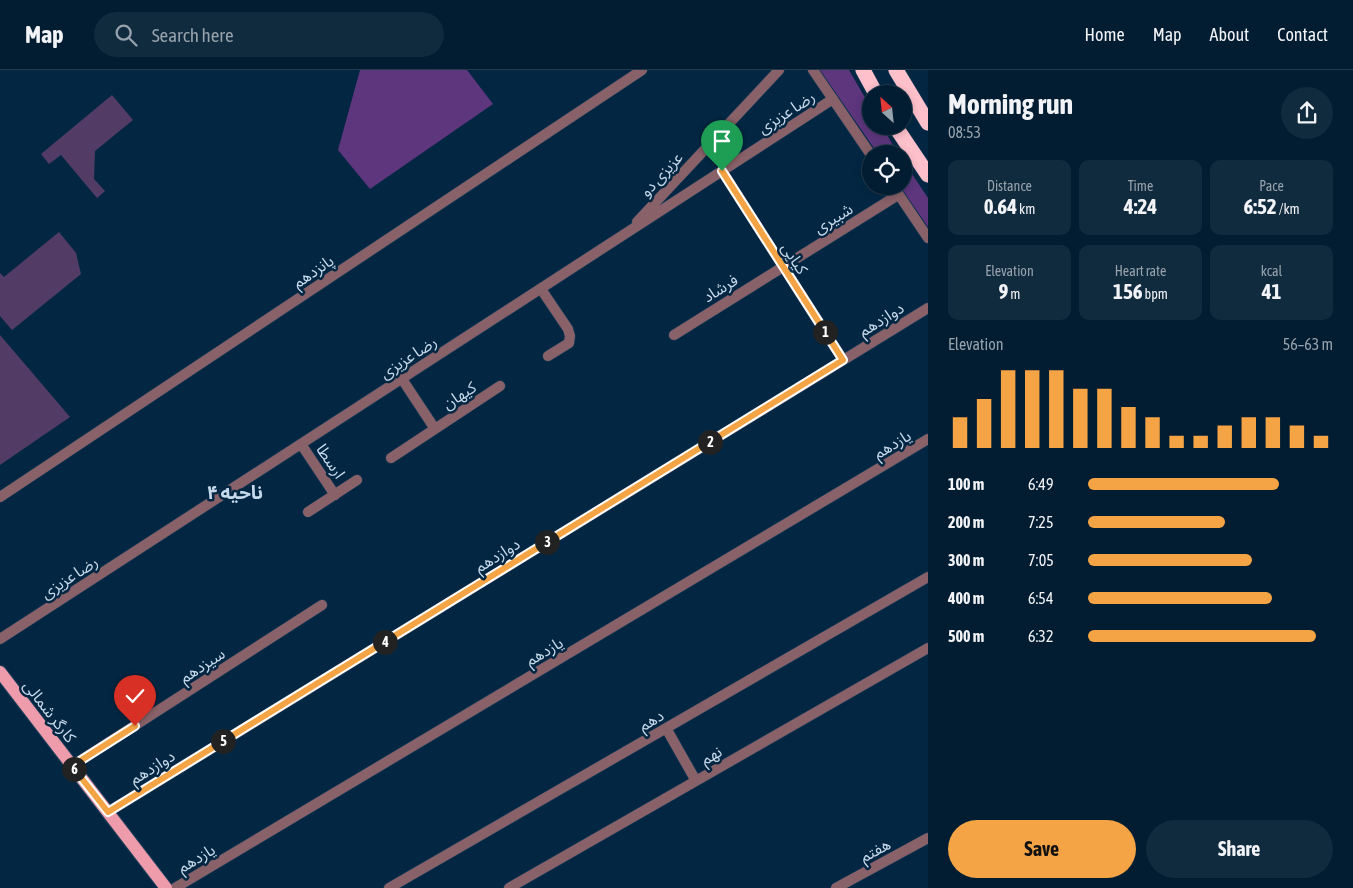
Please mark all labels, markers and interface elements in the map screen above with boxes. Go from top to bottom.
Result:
search box [94,12,444,57]
text: Map [25,21,64,48]
icon: search [112,21,140,49]
text: Search here [152,24,234,46]
text: Home [1085,24,1125,45]
text: Map [1153,24,1182,45]
text: About [1210,24,1249,45]
text: Contact [1277,24,1328,45]
north arrow [862,85,912,135]
map controls [862,85,912,195]
street label: رضا عزیزی [754,87,818,138]
button: share [1281,87,1333,139]
text: Morning run [948,88,1073,120]
pin [701,120,743,171]
text: 08:53 [948,123,981,141]
icon: arrive [708,127,736,155]
button: locate [862,145,912,195]
street label: عزیزی دو [636,148,687,201]
text: Distance [987,178,1032,194]
text: Time [1128,178,1153,194]
text: Pace [1259,178,1284,194]
text: 0.64 [984,194,1017,218]
text: 4:24 [1124,194,1157,218]
text: 6:52 [1243,194,1277,218]
street label: شبیری [810,199,856,238]
text: km [1017,201,1035,217]
text: /km [1277,201,1300,217]
street label: کیایی [777,239,812,278]
street label: پانزدهم [289,251,339,294]
text: Elevation [985,263,1034,279]
text: Heart rate [1115,263,1166,279]
text: kcal [1261,263,1282,279]
street label: فرشاد [699,270,741,307]
text: 9 [999,279,1008,303]
text: 156 [1113,279,1143,303]
text: 41 [1262,279,1281,303]
text: m [1008,286,1020,302]
text: bpm [1143,286,1168,302]
street label: دوازدهم [855,298,909,343]
pin: 1 [812,320,838,344]
text: 1 [822,324,829,340]
street label: رضا عزیزی [376,332,440,383]
text: Elevation [948,335,1003,353]
text: 56–63 m [1283,335,1333,353]
street label: کیهان [439,377,480,413]
street label: یازدهم [870,426,916,466]
pin: 2 [698,430,722,454]
text: 2 [707,434,714,450]
street label: ارسطا [312,440,349,482]
text: 100 m [948,475,984,493]
text: 6:49 [1028,475,1053,493]
district label: ناحیه ۴ [207,481,263,503]
text: 200 m [948,513,984,531]
text: 7:25 [1028,513,1053,531]
pin: 3 [534,530,560,554]
street label: دوازدهم [471,534,525,579]
text: 3 [544,534,551,550]
text: 300 m [948,551,984,569]
text: 7:05 [1028,551,1054,569]
street label: رضا عزیزی [37,552,101,603]
text: 400 m [948,589,984,607]
text: 6:54 [1028,589,1053,607]
text: 500 m [948,627,984,645]
text: 6:32 [1028,627,1053,645]
pin: 4 [372,630,398,654]
street label: یازدهم [522,633,568,673]
text: 4 [382,634,389,650]
street label: سیزدهم [176,644,230,690]
pin [114,675,156,726]
street label: کارگر شمالی [19,676,80,747]
icon: check [121,682,149,710]
street label: دهم [635,706,669,738]
pin: 5 [210,728,236,754]
text: 5 [220,733,227,749]
street label: نهم [697,742,727,772]
street label: دوازدهم [126,746,180,791]
pin: 6 [62,756,86,782]
text: 6 [71,761,78,777]
button: Save [948,820,1136,878]
button: Share [1146,820,1333,878]
street label: هفتم [857,835,895,869]
street label: یازدهم [174,840,220,880]

